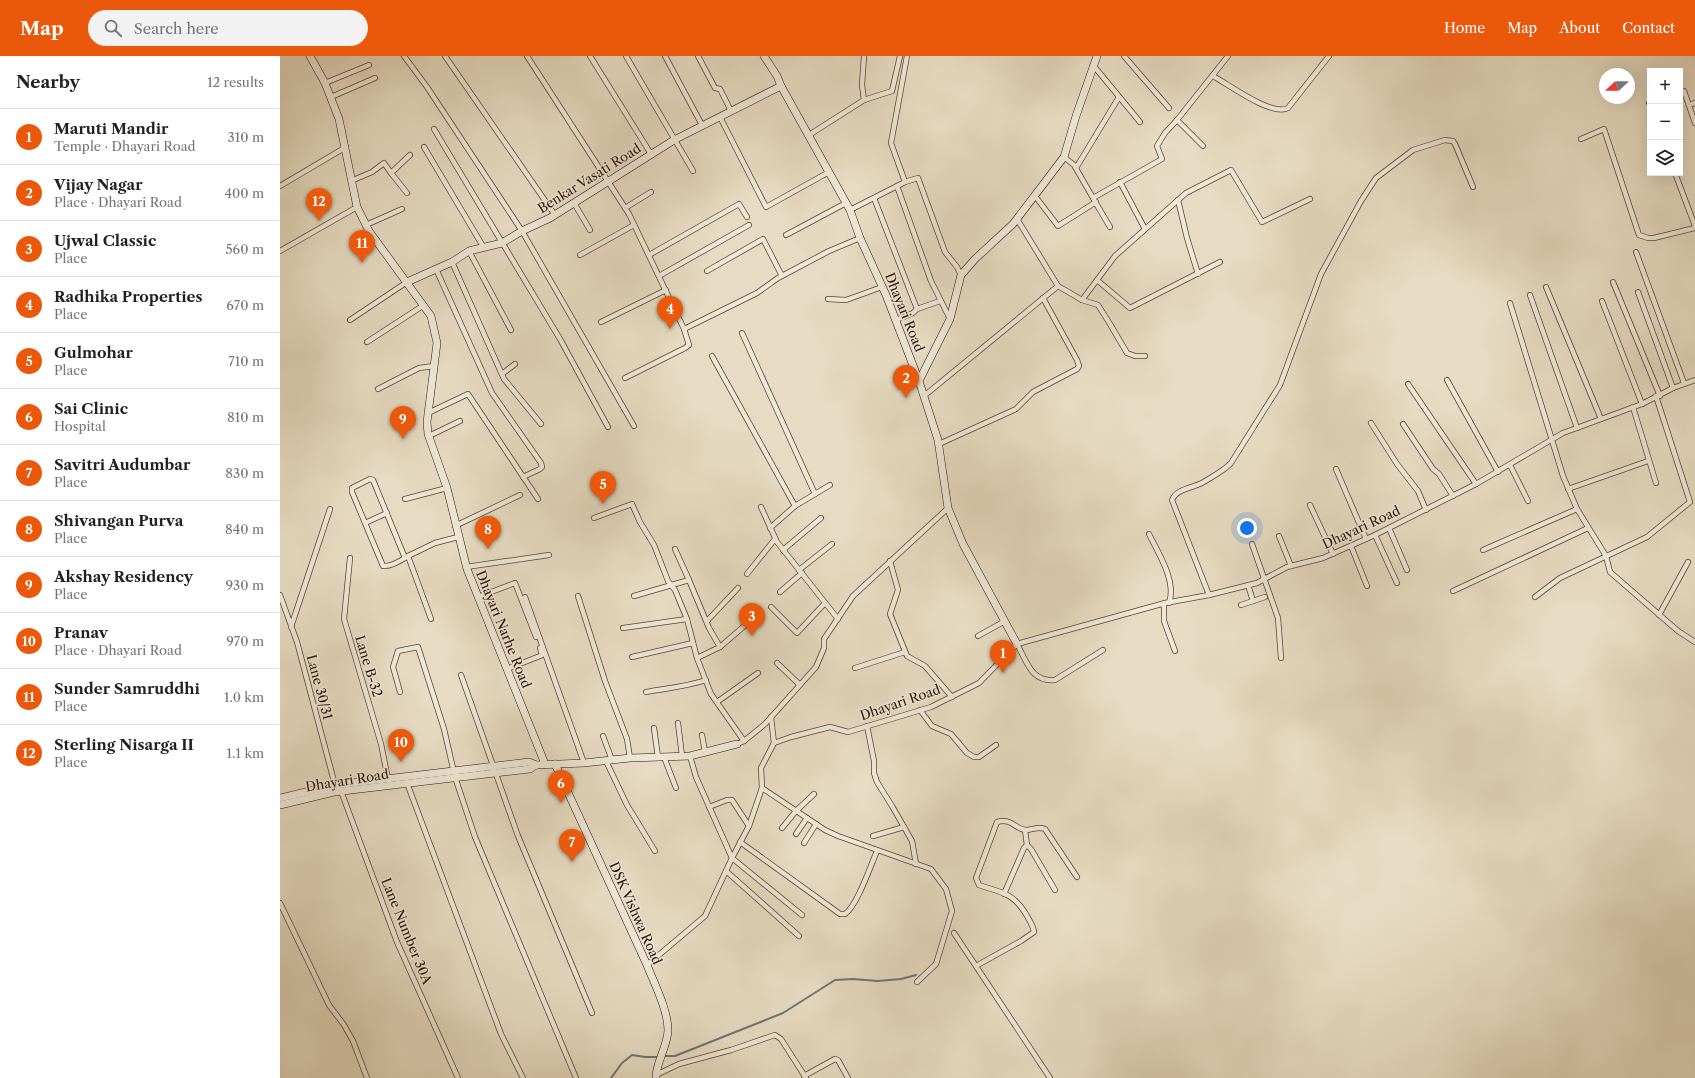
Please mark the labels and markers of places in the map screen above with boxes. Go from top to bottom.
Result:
pin: 12 [306,188,332,221]
pin: 11 [349,230,375,263]
pin: 4 [657,296,683,329]
pin: 2 [893,365,919,398]
pin: 9 [390,406,416,439]
pin: 5 [590,471,616,504]
pin: 8 [475,516,501,549]
pin: 3 [739,603,765,636]
pin: 1 [990,640,1016,673]
pin: 10 [388,729,414,762]
pin: 6 [548,770,574,803]
pin: 7 [559,829,585,862]

